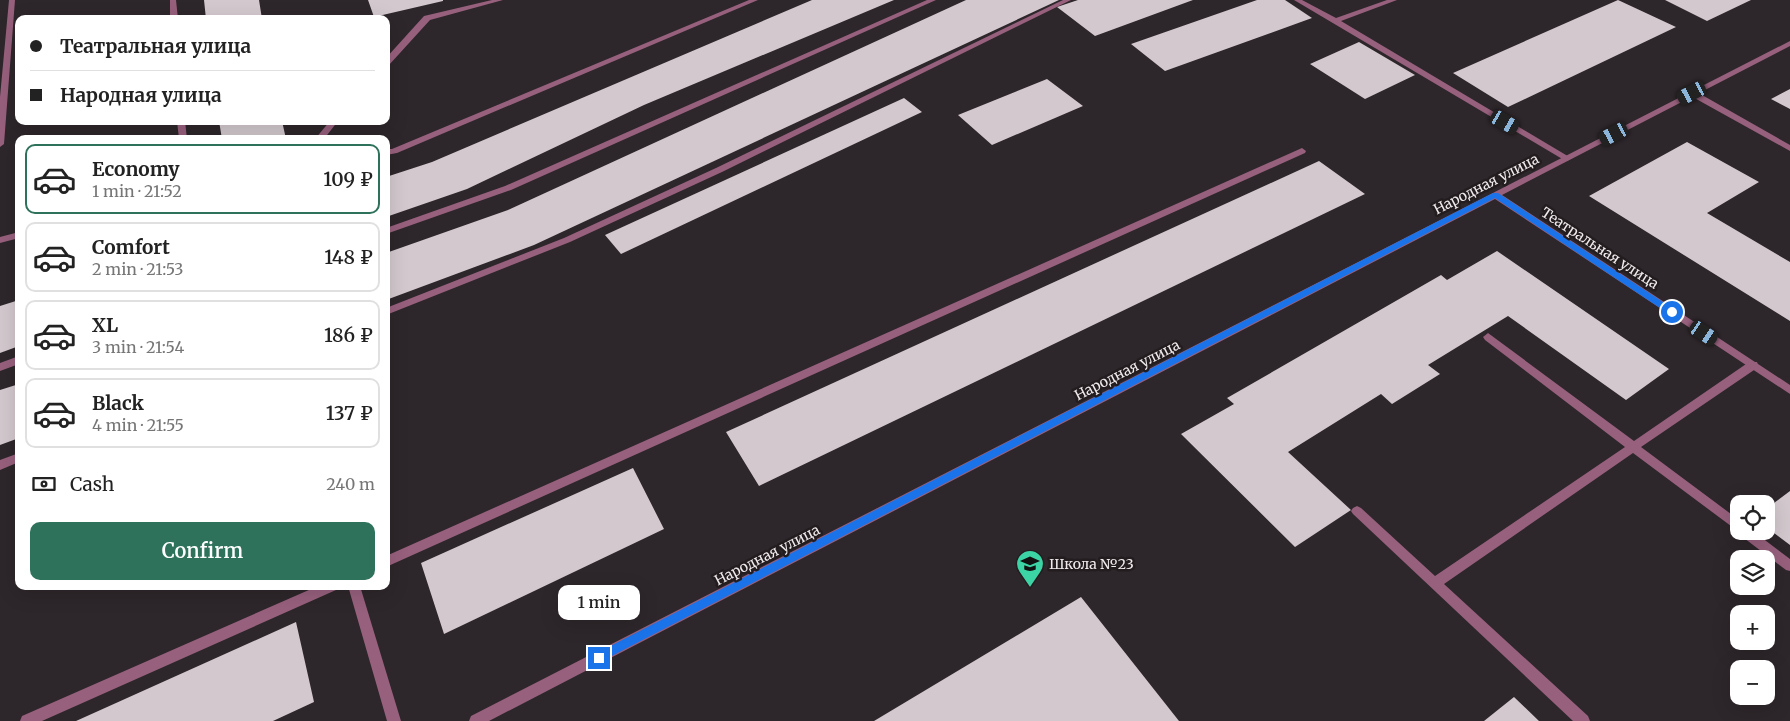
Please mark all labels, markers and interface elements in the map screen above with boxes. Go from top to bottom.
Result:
text: Театральная улица [60,34,251,58]
car [1675,80,1708,106]
text: Народная улица [60,83,222,107]
car [1488,108,1521,136]
car [1597,121,1630,147]
street label: Народная улица [1430,149,1542,218]
icon: car [32,157,77,202]
text: Economy [92,157,180,181]
text: 109 ₽ [323,167,373,191]
text: 1 min · 21:52 [92,181,182,201]
street label: Театральная улица [1538,203,1663,293]
icon: car [32,235,77,280]
text: Comfort [92,235,170,259]
text: 148 ₽ [324,245,373,269]
text: 2 min · 21:53 [92,259,184,279]
route start [1661,301,1683,323]
icon: car [32,313,77,358]
text: XL [92,313,118,337]
car [1687,318,1720,348]
text: 186 ₽ [324,323,373,347]
street label: Народная улица [1071,335,1183,404]
text: 3 min · 21:54 [92,337,184,357]
icon: car [32,391,77,436]
text: Black [92,391,144,415]
text: 137 ₽ [326,401,373,425]
text: 4 min · 21:55 [92,415,184,435]
icon: cash [30,470,58,498]
text: Cash [70,472,114,496]
text: 240 m [326,474,375,494]
map controls [1730,495,1775,705]
button: locate [1730,495,1775,540]
street label: Народная улица [711,520,823,589]
button: Confirm [30,522,375,580]
school or university icon: Школа №23 [1015,549,1045,588]
button: layers [1730,550,1775,595]
place label: Школа №23 [1049,555,1134,573]
callout: 1 min [558,586,640,620]
text: 1 min [577,592,621,612]
button: + [1730,605,1775,650]
route end [588,647,610,669]
button: − [1730,660,1775,705]

